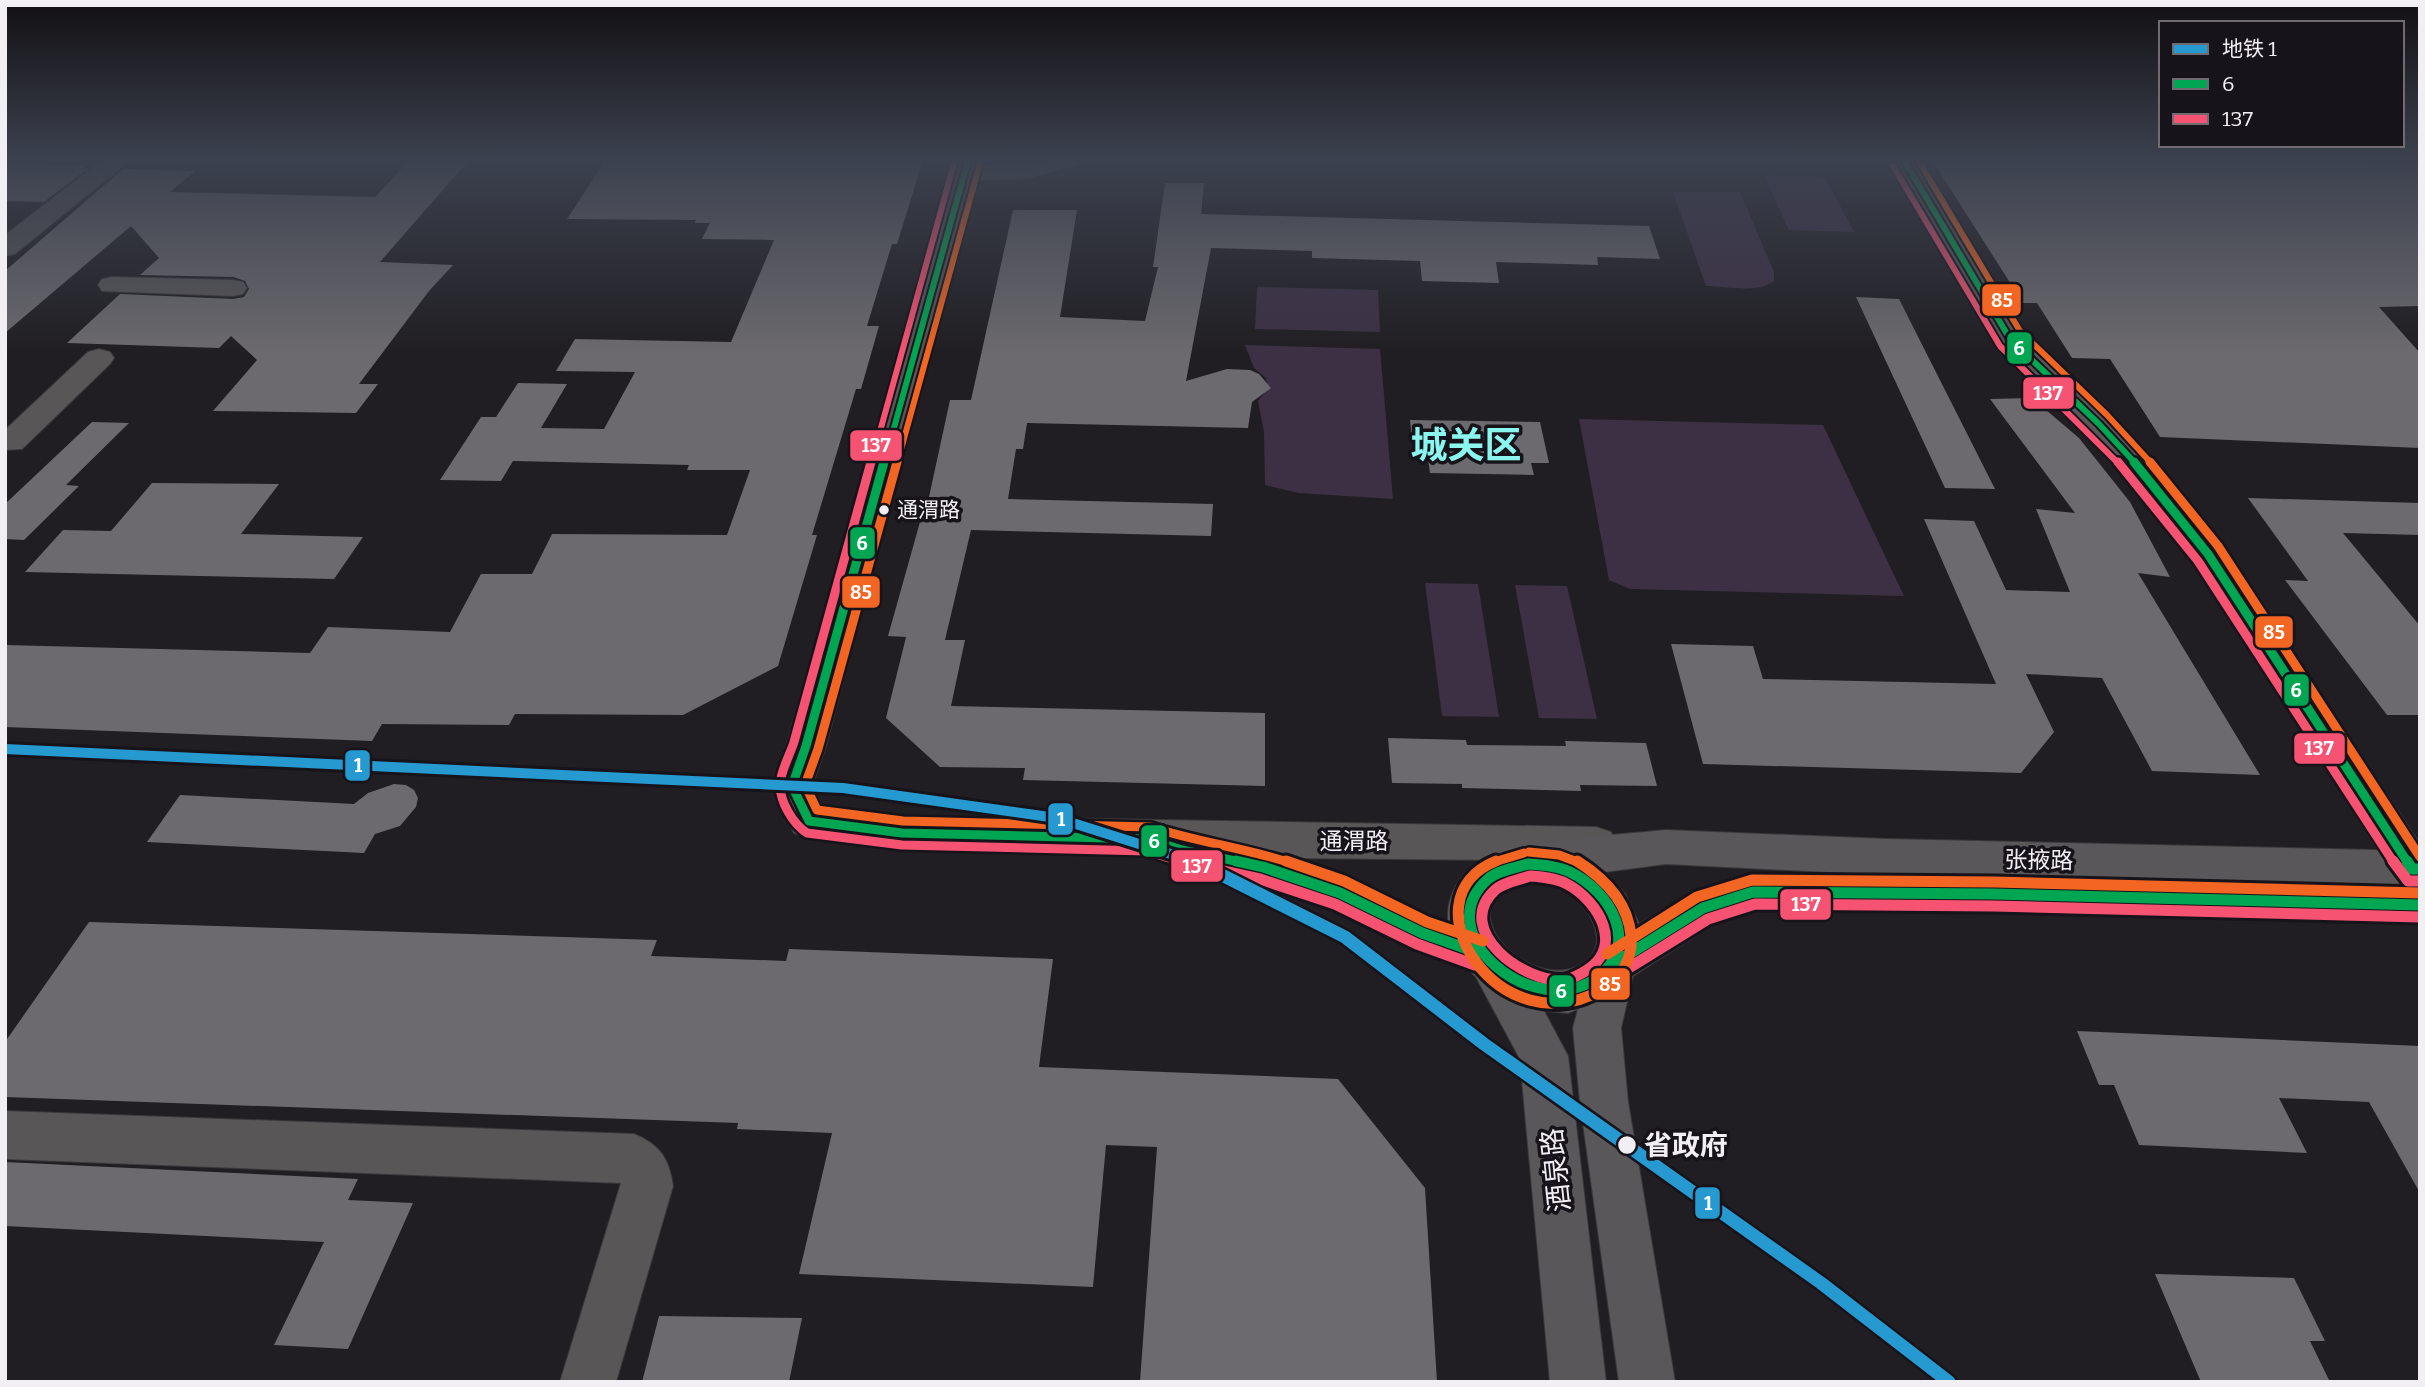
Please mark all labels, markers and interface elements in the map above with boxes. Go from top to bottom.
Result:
legend [2159,21,2404,147]
text: 地铁 1 [2222,36,2277,62]
text: 6 [2222,71,2234,97]
text: 137 [2222,106,2253,132]
line badge: 85 [1981,283,2022,317]
text: 85 [1991,289,2013,312]
line badge: 6 [2006,331,2033,365]
text: 6 [2013,337,2025,360]
line badge: 137 [2022,376,2075,410]
text: 137 [2033,382,2063,405]
district label: 城关区 [1411,423,1522,468]
line badge: 137 [849,429,903,462]
text: 137 [861,434,891,457]
place label: 通渭路 [897,497,960,523]
marker: 通渭路 [877,503,891,517]
line badge: 6 [849,526,876,560]
text: 6 [856,532,868,555]
line badge: 85 [841,575,881,609]
text: 85 [850,581,872,604]
line badge: 85 [2254,615,2294,649]
text: 85 [2263,621,2285,644]
line badge: 6 [2283,673,2310,707]
text: 6 [2290,679,2302,702]
line badge: 137 [2293,732,2346,765]
text: 137 [2304,737,2334,760]
line badge: 1 [344,749,371,782]
text: 1 [354,754,363,777]
line badge: 1 [1047,802,1074,836]
text: 1 [1057,808,1066,831]
line badge: 6 [1140,824,1168,858]
street label: 通渭路 [1320,827,1389,855]
text: 6 [1148,830,1160,853]
street label: 张掖路 [2004,845,2074,875]
line badge: 137 [1170,849,1224,883]
text: 137 [1182,855,1212,878]
line badge: 137 [1779,888,1832,921]
text: 137 [1791,893,1821,916]
line badge: 85 [1590,967,1631,1001]
text: 85 [1599,973,1621,996]
line badge: 6 [1548,974,1575,1008]
text: 6 [1555,980,1567,1003]
street label: 酒泉路 [1535,1126,1577,1214]
place label: 省政府 [1644,1129,1728,1162]
marker: 省政府 [1616,1134,1638,1156]
line badge: 1 [1694,1186,1721,1220]
text: 1 [1704,1192,1713,1215]

